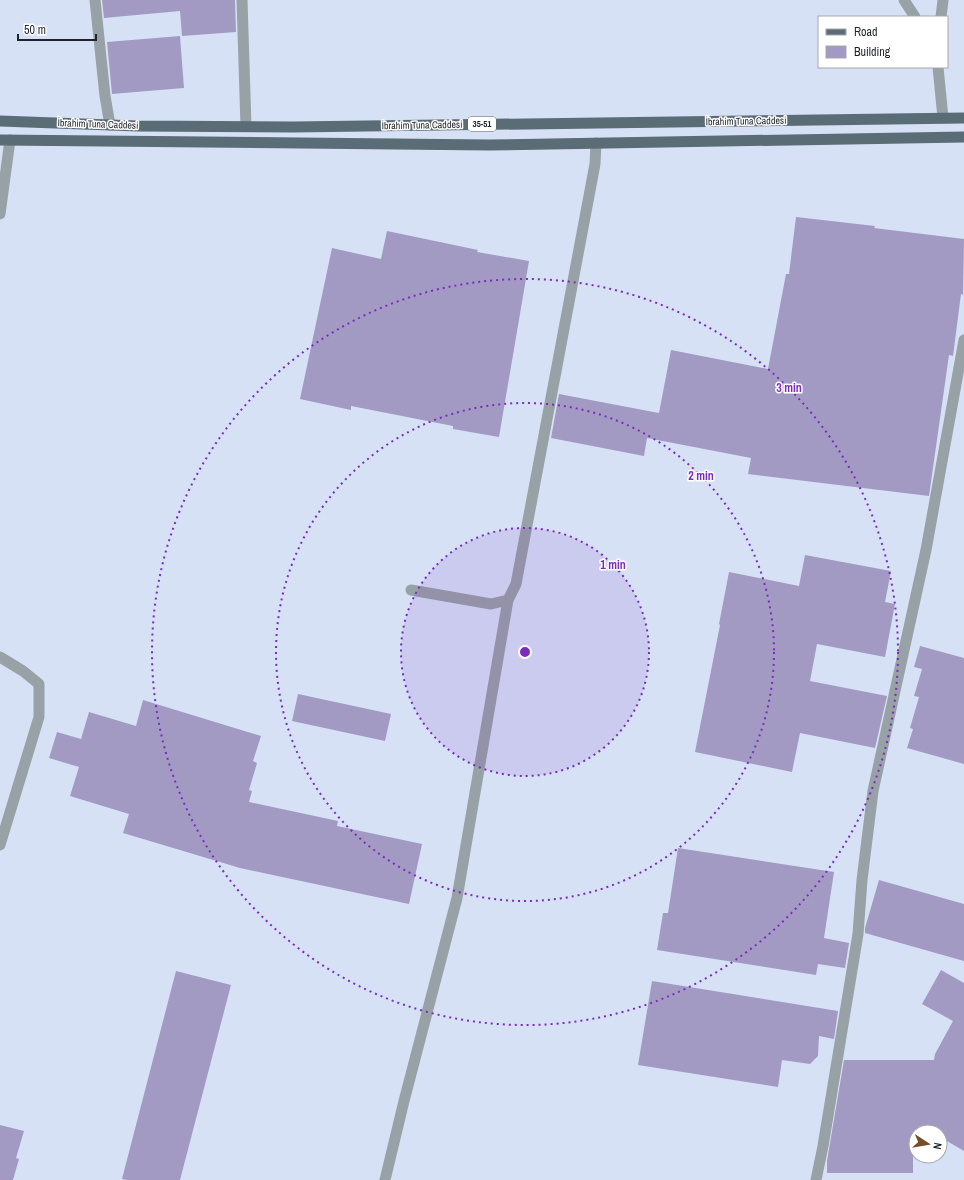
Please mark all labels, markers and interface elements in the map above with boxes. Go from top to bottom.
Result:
scale bar [18,16,96,42]
legend [818,16,948,68]
text: 50 m [24,22,46,38]
text: Road [854,24,878,40]
text: Building [854,44,891,60]
street label: İbrahim Tuna Caddesi [706,114,786,128]
street label: İbrahim Tuna Caddesi [57,116,139,132]
road number: 35-51 [468,117,496,131]
street label: İbrahim Tuna Caddesi [382,118,462,132]
text: 3 min [776,380,802,396]
text: 2 min [688,468,714,484]
text: 1 min [600,557,626,573]
centre of rings [518,645,532,659]
north arrow [908,1124,948,1164]
text: N [930,1141,945,1151]

